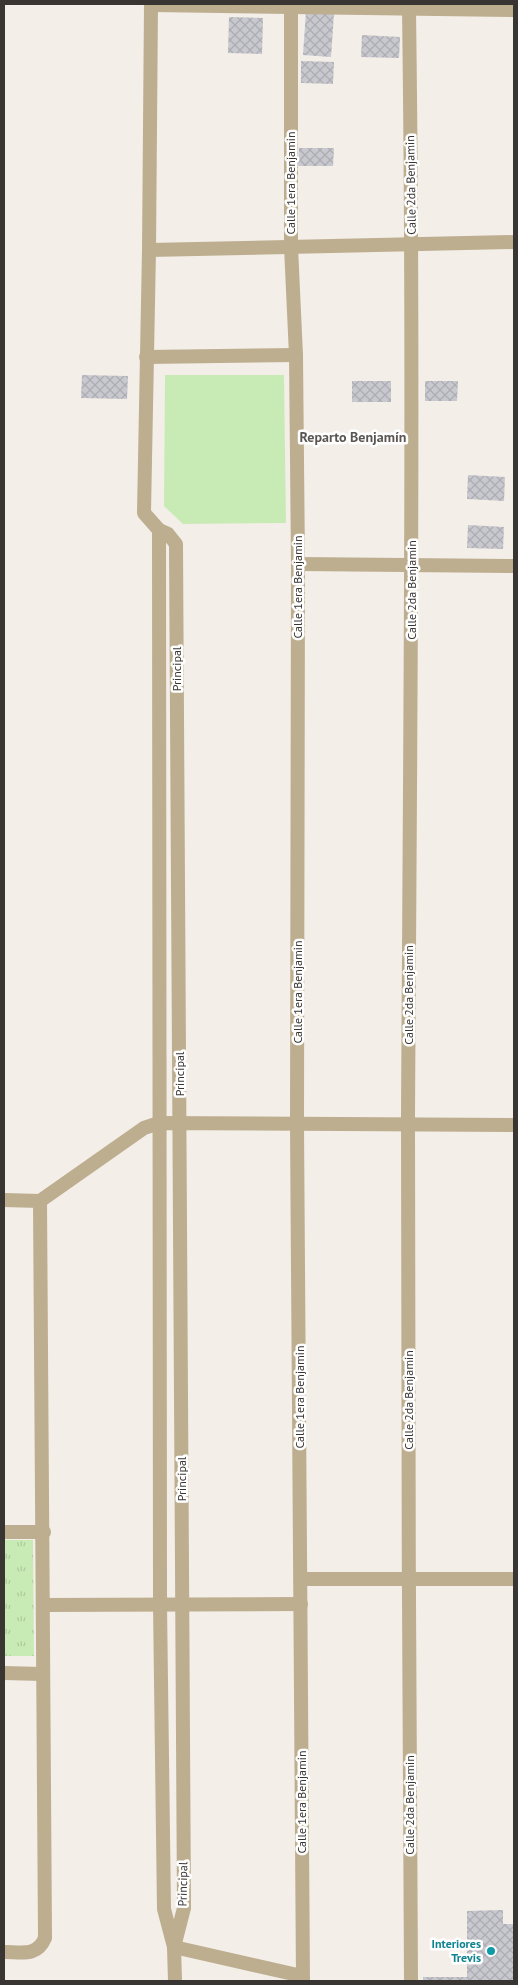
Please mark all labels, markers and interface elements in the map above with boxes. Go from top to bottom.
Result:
street label: Calle 1era Benjamin [283,131,298,235]
street label: Calle 2da Benjamin [402,135,419,235]
district label: Reparto Benjamín [300,428,406,446]
street label: Calle 1era Benjamin [290,535,305,639]
street label: Calle 2da Benjamin [404,540,419,640]
street label: Principal [169,646,184,691]
street label: Calle 1era Benjamin [290,940,305,1044]
street label: Calle 2da Benjamin [401,945,416,1045]
street label: Principal [172,1051,187,1096]
street label: Calle 1era Benjamin [292,1345,307,1449]
street label: Calle 2da Benjamin [401,1350,416,1450]
street label: Principal [174,1456,189,1501]
street label: Calle 1era Benjamin [294,1750,309,1854]
street label: Calle 2da Benjamin [402,1755,417,1855]
street label: Principal [175,1861,190,1906]
place label: Interiores Trevis [432,1936,481,1965]
marker: Interiores Trevis [485,1945,497,1957]

